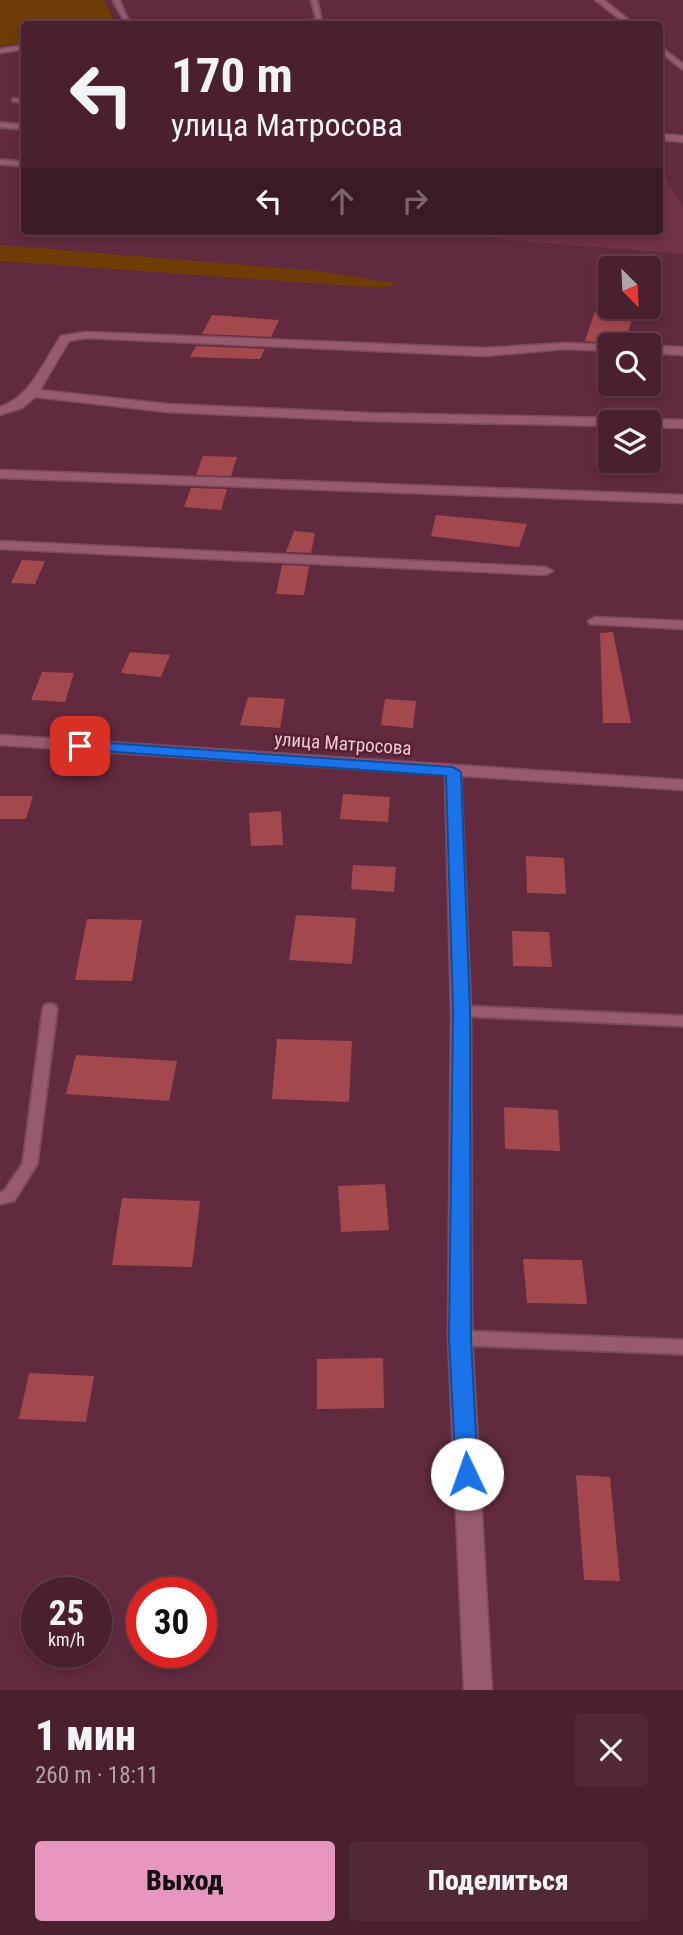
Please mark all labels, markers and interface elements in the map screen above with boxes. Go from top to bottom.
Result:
text: 170 m [171,47,293,104]
icon: left [56,49,147,140]
text: улица Матросова [171,106,403,144]
icon: left [250,182,288,220]
icon: ahead [323,182,361,220]
icon: right [396,182,434,220]
north arrow [598,256,662,318]
map controls [598,256,661,473]
button: search [598,333,661,396]
button: layers [598,410,661,473]
pin [50,716,110,776]
icon: arrive [61,727,99,765]
street label: улица Матросова [274,727,412,760]
position arrow [430,1437,504,1511]
speed limit sign: 30 [126,1577,217,1668]
text: 25 [49,1593,84,1634]
text: km/h [48,1629,85,1650]
text: 1 мин [35,1711,136,1760]
button: close [574,1713,648,1787]
text: 260 m · 18:11 [35,1762,159,1789]
button: Выход [35,1841,335,1921]
button: Поделиться [349,1841,648,1921]

